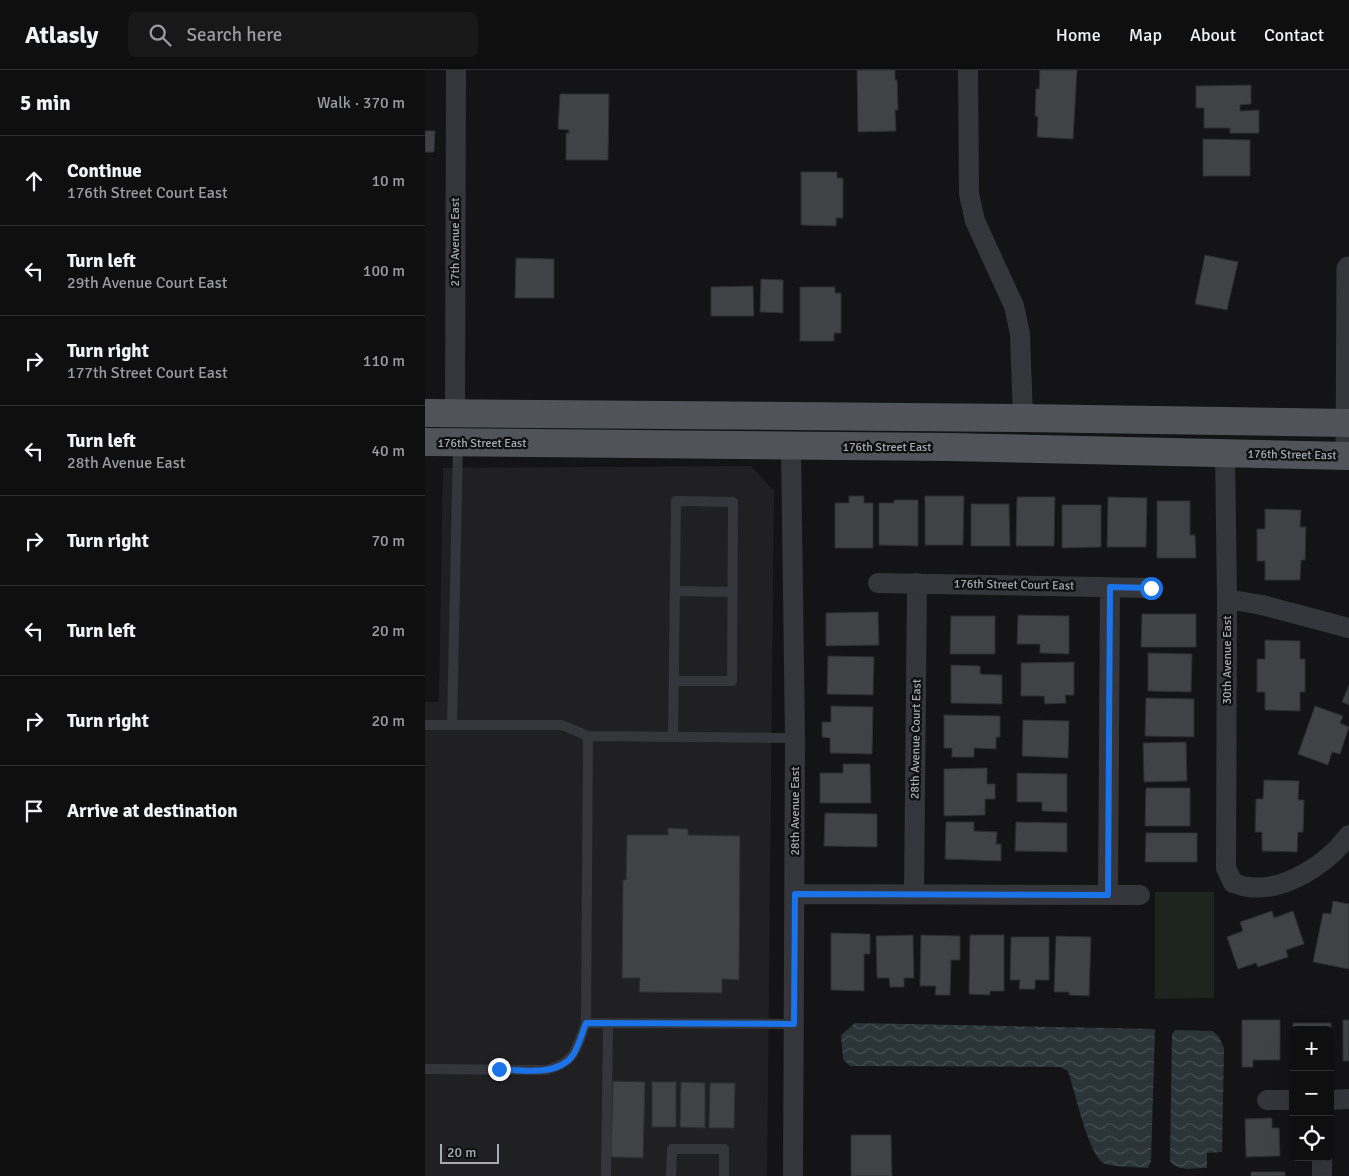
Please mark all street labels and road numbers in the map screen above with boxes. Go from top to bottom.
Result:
street label: 27th Avenue East [448,198,463,286]
street label: 176th Street East [438,436,526,451]
street label: 176th Street East [843,440,931,455]
street label: 176th Street East [1247,447,1337,463]
street label: 176th Street Court East [954,576,1074,594]
street label: 30th Avenue East [1220,616,1235,704]
street label: 28th Avenue Court East [907,679,925,799]
street label: 28th Avenue East [788,767,803,855]

